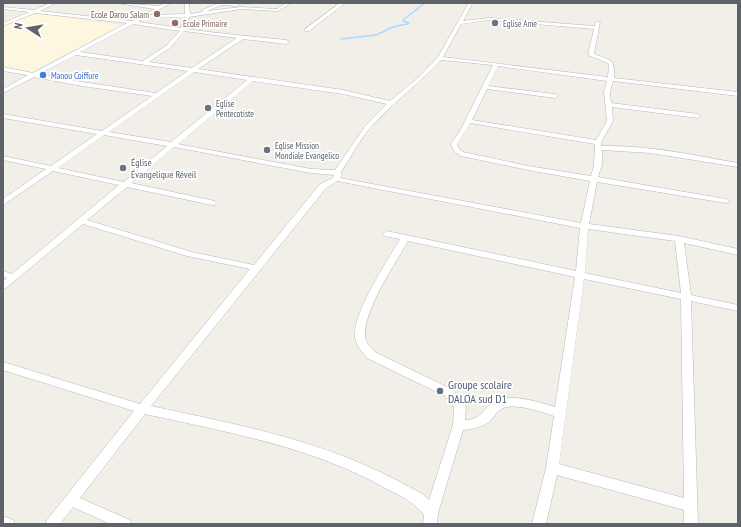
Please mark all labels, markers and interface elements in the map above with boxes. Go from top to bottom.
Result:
north arrow [8,8,48,48]
place label: Ecole Darou Salam [91,9,149,20]
marker: Ecole Darou Salam [152,9,162,19]
marker: Ecole Primaire [170,18,180,28]
place label: Ecole Primaire [183,18,228,29]
marker: Eglise Ame [490,18,500,28]
place label: Eglise Ame [503,18,537,29]
text: N [11,22,26,30]
marker: Manou Coiffure [38,70,48,80]
place label: Manou Coiffure [51,70,99,81]
place label: Eglise Pentecotiste [216,98,254,119]
marker: Eglise Pentecotiste [203,103,213,113]
place label: Eglise Mission Mondiale Evangelico [275,140,339,161]
marker: Eglise Mission Mondiale Evangelico [262,145,272,155]
place label: Église Évangelique Réveil [131,156,197,181]
marker: Église Évangelique Réveil [118,163,128,173]
place label: Groupe scolaire DALOA sud D1 [448,377,512,406]
marker: Groupe scolaire DALOA sud D1 [435,386,445,396]

